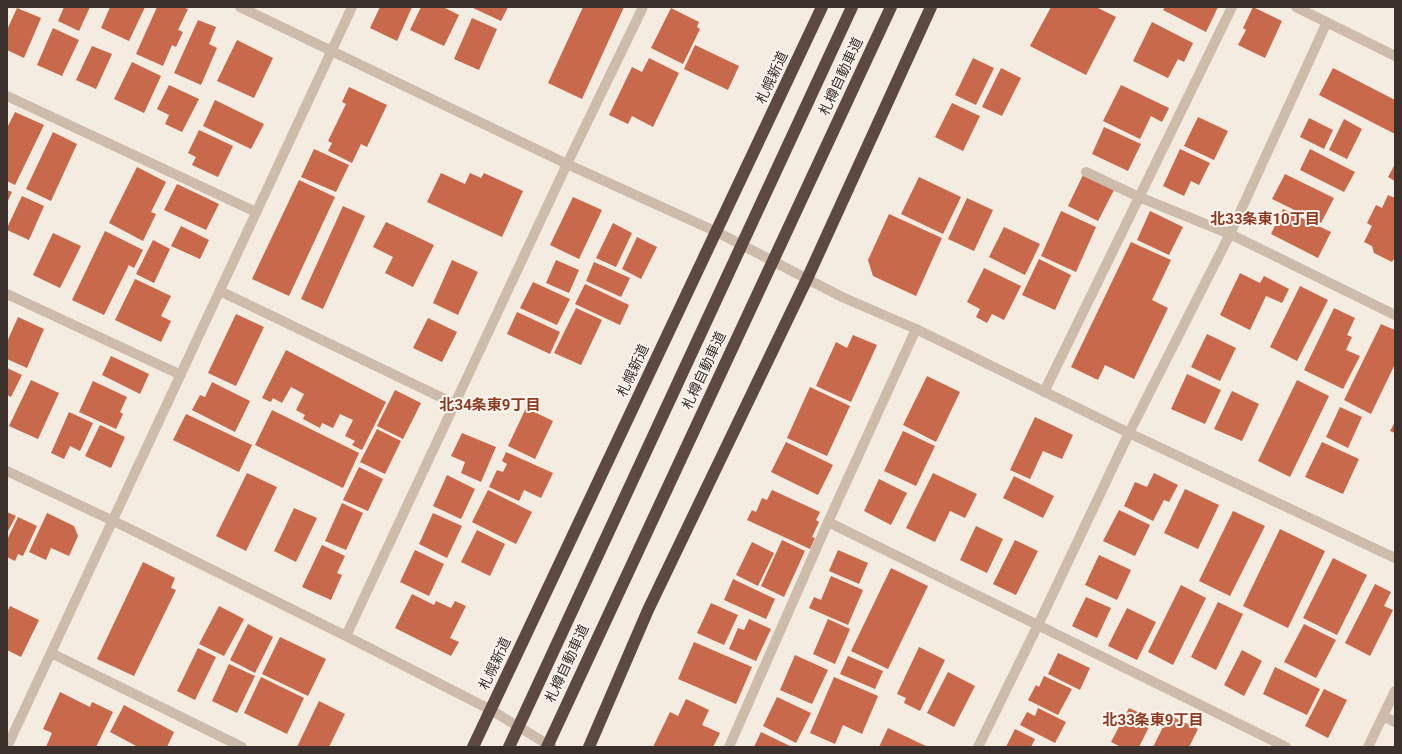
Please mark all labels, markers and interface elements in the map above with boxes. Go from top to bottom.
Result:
street label: 札樽自動車道 [817,35,867,119]
street label: 札幌新道 [754,49,792,107]
district label: 北33条東10丁目 [1210,211,1320,229]
street label: 札樽自動車道 [680,329,730,413]
street label: 札幌新道 [615,342,653,400]
district label: 北34条東9丁目 [440,397,540,415]
street label: 札樽自動車道 [543,622,593,706]
street label: 札幌新道 [477,635,515,693]
district label: 北33条東9丁目 [1103,712,1203,730]

